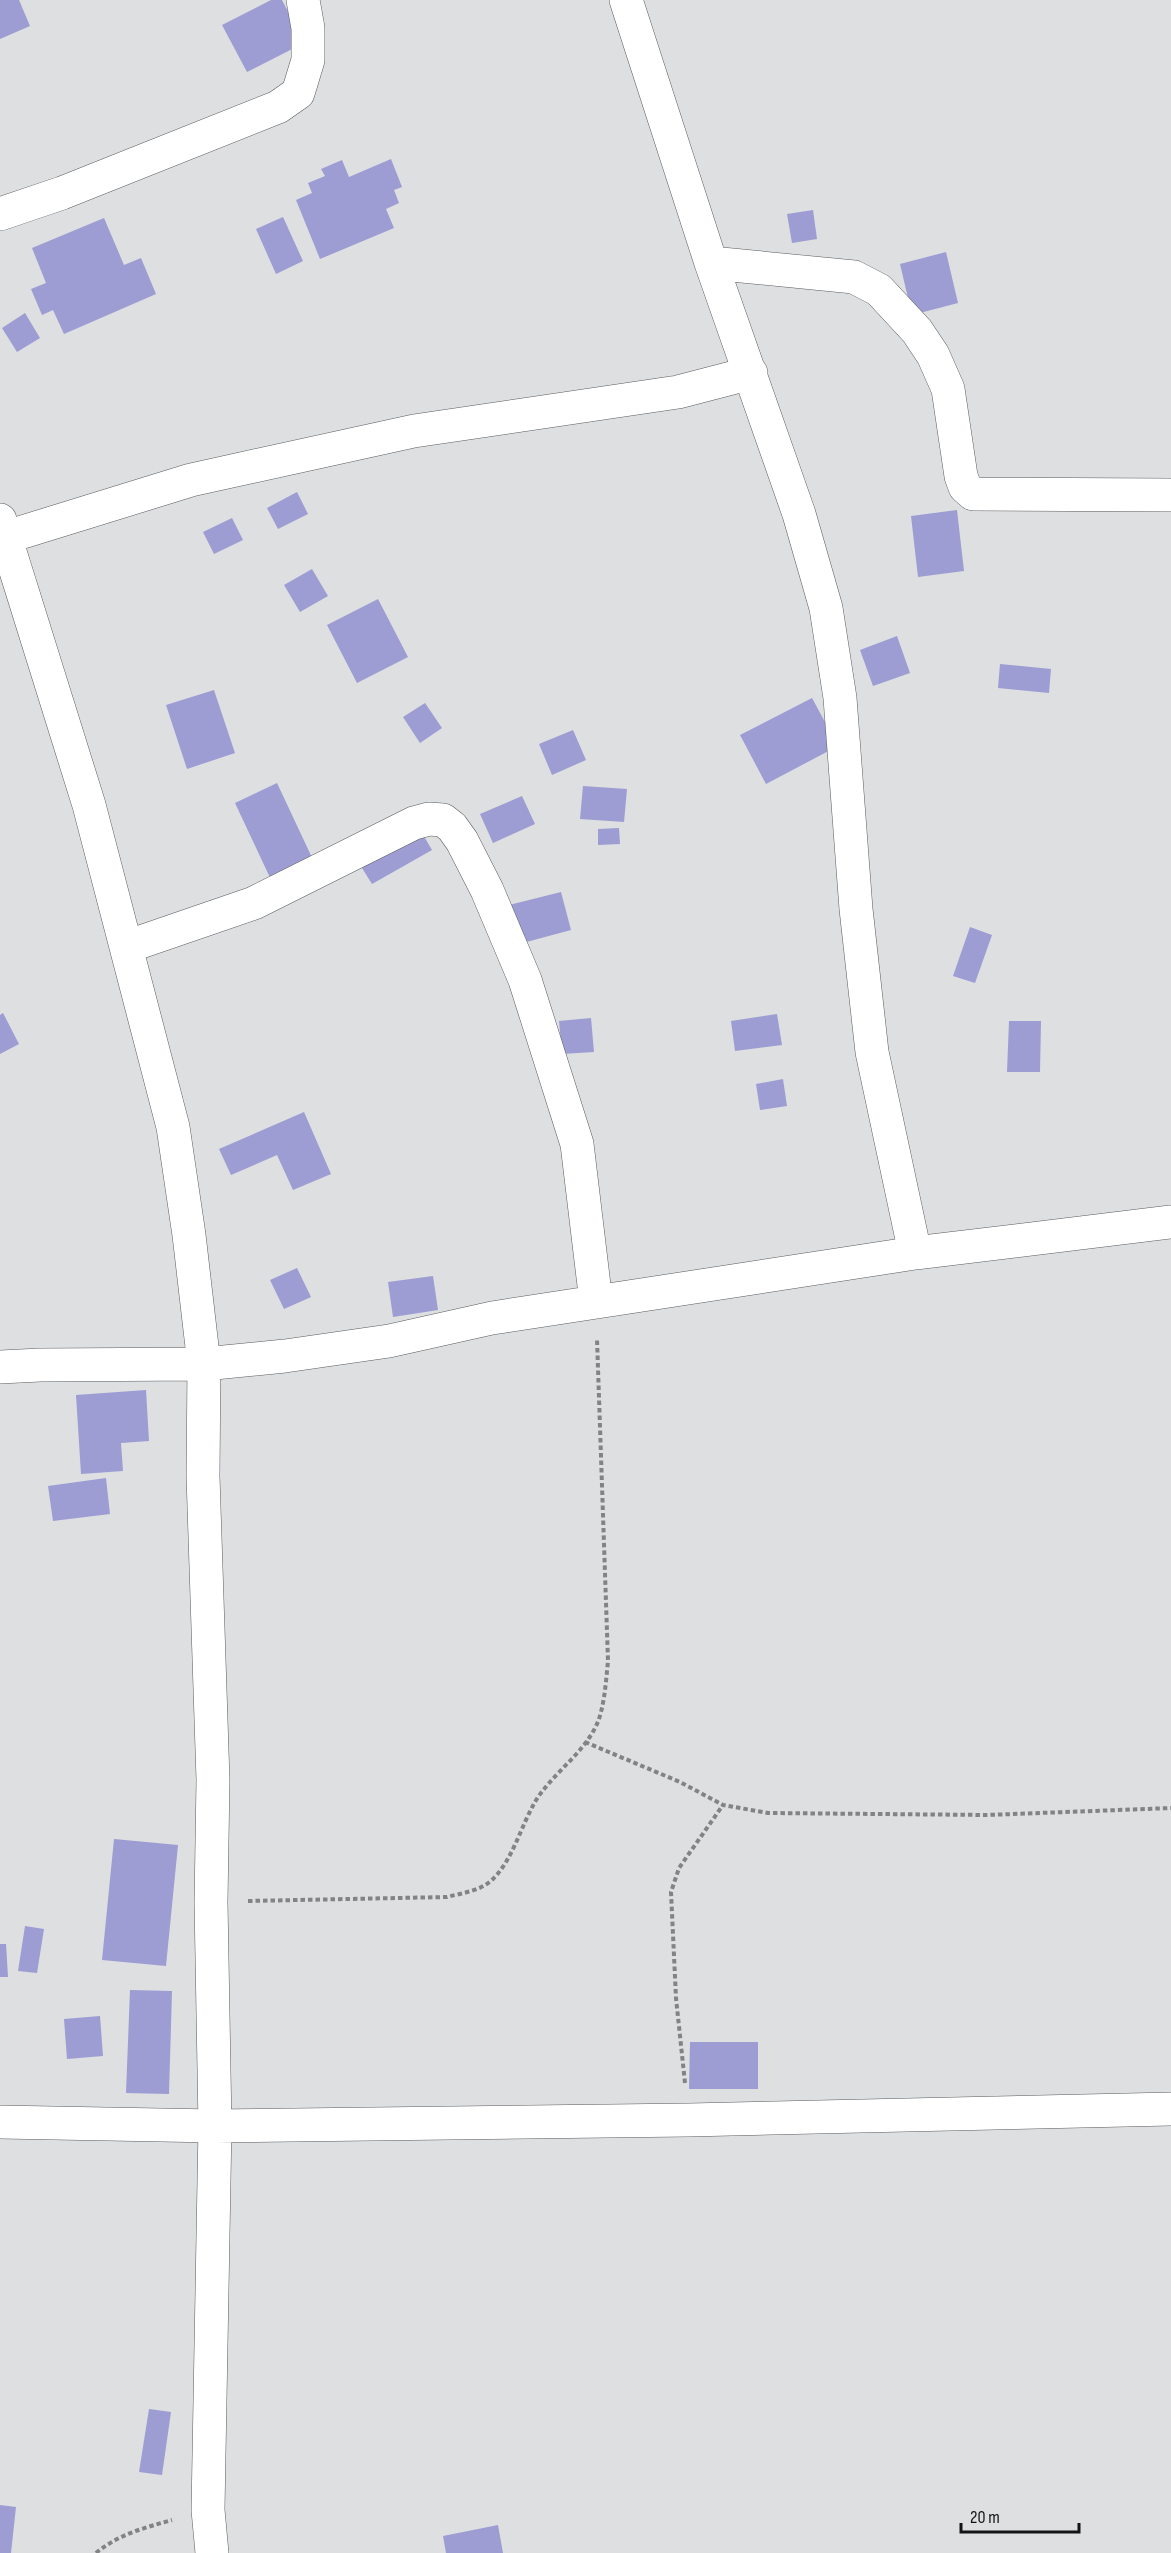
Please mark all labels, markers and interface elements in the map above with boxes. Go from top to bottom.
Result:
scale bar [961,2496,1080,2534]
text: 20 m [970,2507,1000,2528]

